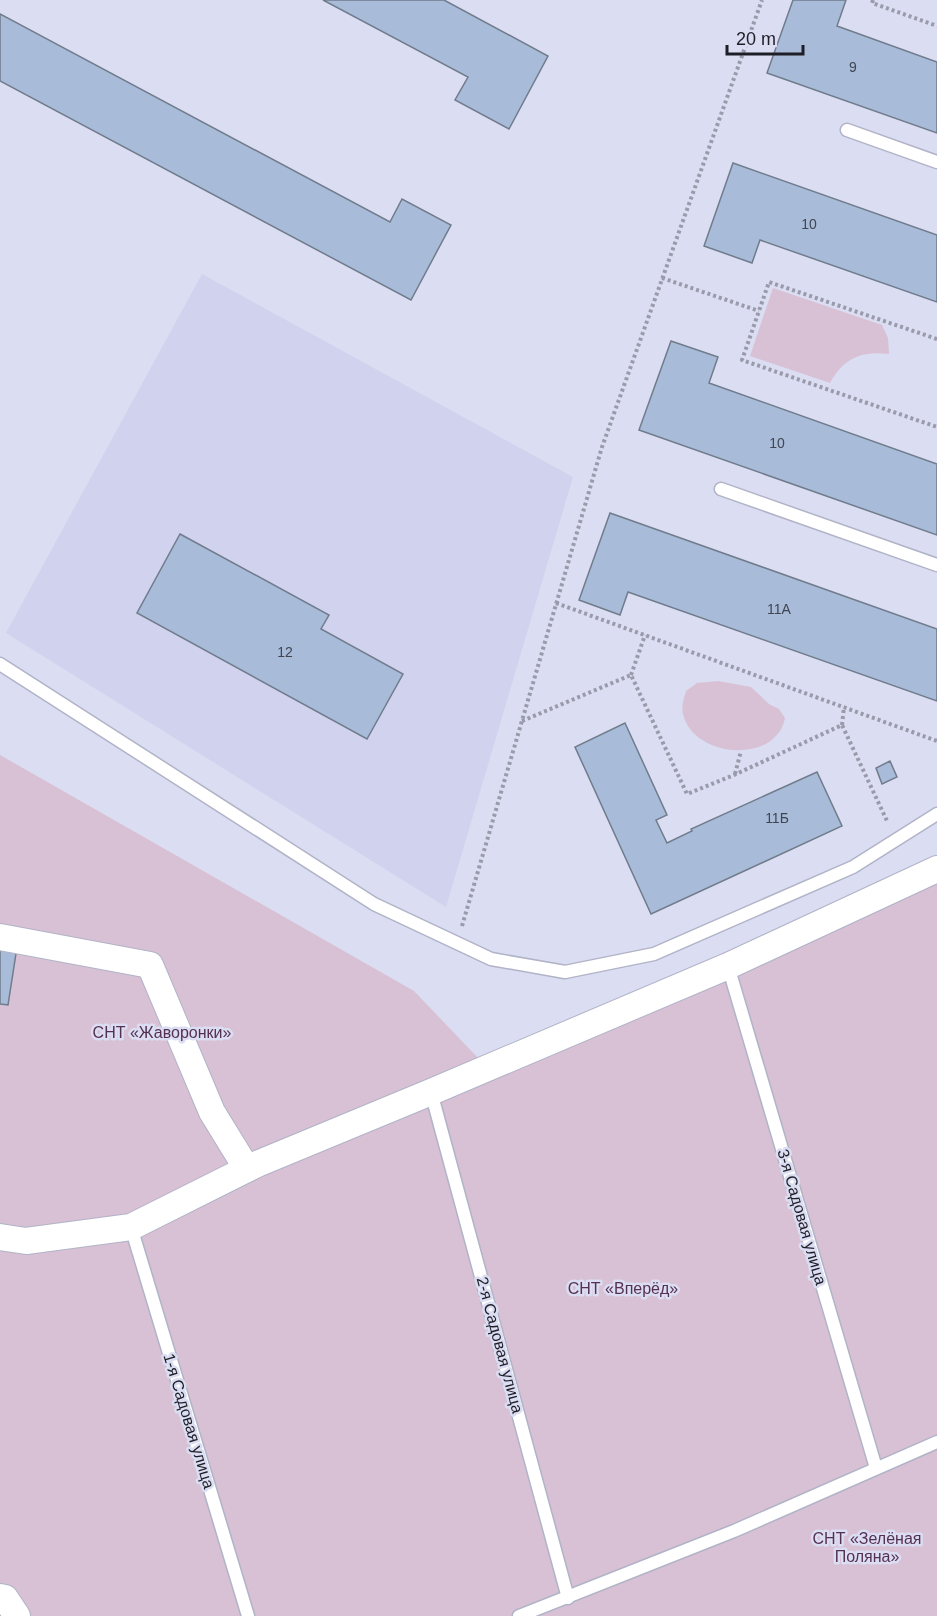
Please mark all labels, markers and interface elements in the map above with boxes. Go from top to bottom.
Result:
scale bar [727,18,804,56]
text: 20 m [736,29,776,49]
house number: 9 [849,59,857,75]
house number: 10 [801,216,817,232]
house number: 10 [769,435,785,451]
house number: 11А [767,601,792,617]
house number: 12 [277,644,293,660]
house number: 11Б [765,810,789,826]
park label: СНТ «Жаворонки» [93,1024,231,1041]
street label: 3-я Садовая улица [774,1147,830,1287]
street label: 2-я Садовая улица [474,1275,526,1415]
park label: СНТ «Вперёд» [568,1280,678,1297]
street label: 1-я Садовая улица [160,1351,218,1491]
park label: СНТ «Зелёная Поляна» [813,1530,921,1565]

